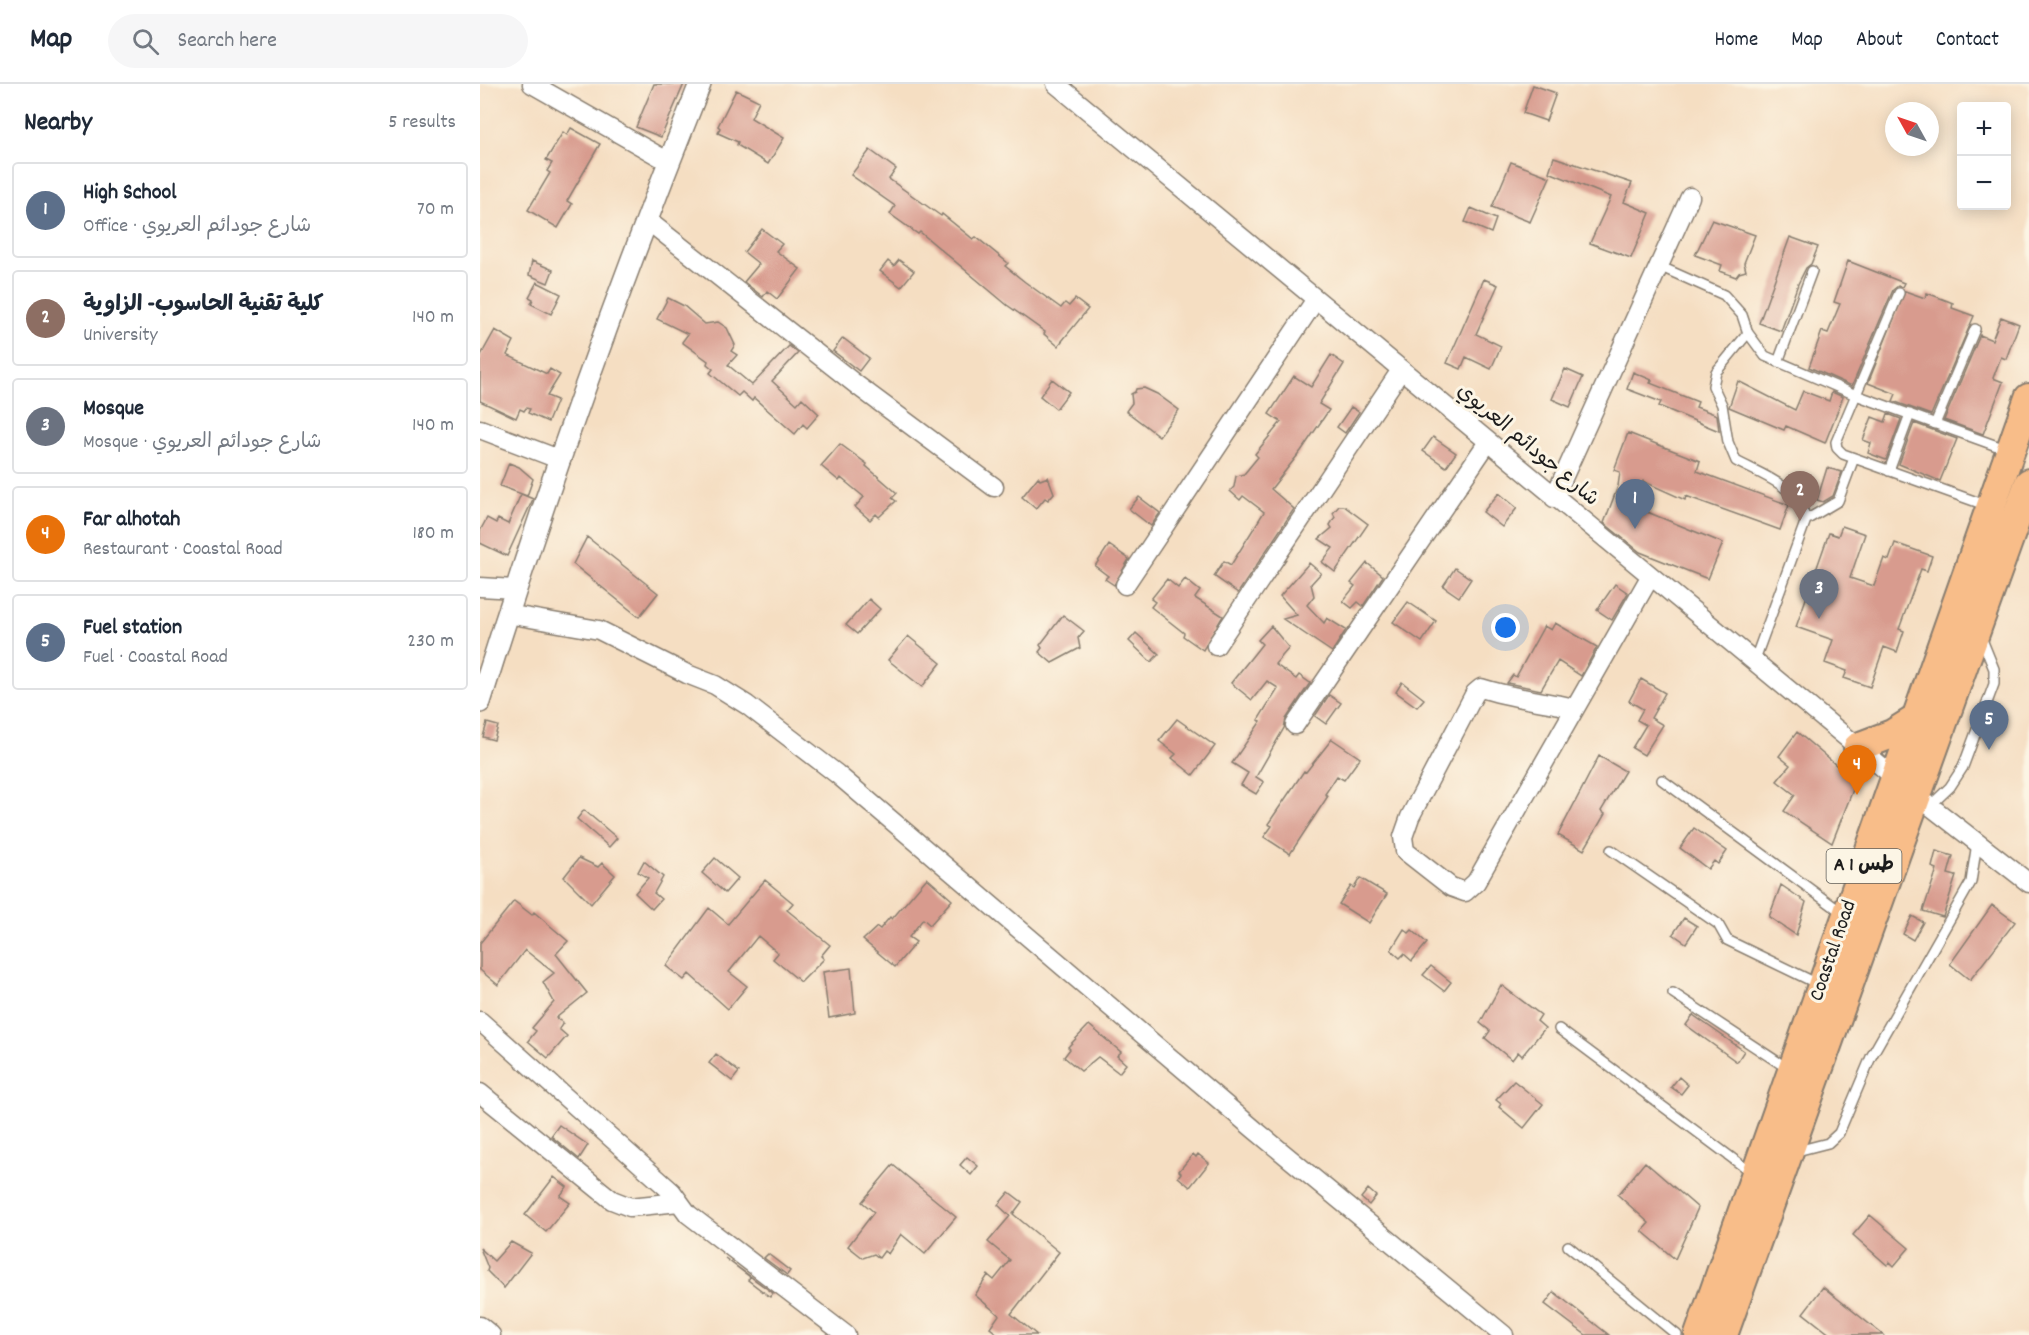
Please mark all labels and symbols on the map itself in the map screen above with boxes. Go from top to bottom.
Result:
north arrow [1885,102,1939,156]
street label: شارع جودائم العريوي [1449,377,1605,515]
pin: 2 [1780,472,1820,521]
pin: 1 [1616,480,1654,529]
pin: 3 [1800,570,1838,619]
your location [1491,613,1520,642]
pin: 5 [1970,700,2008,750]
pin: 4 [1838,746,1876,795]
road number: A 1 طس [1826,849,1902,883]
street label: Coastal Road [1803,896,1865,1006]

